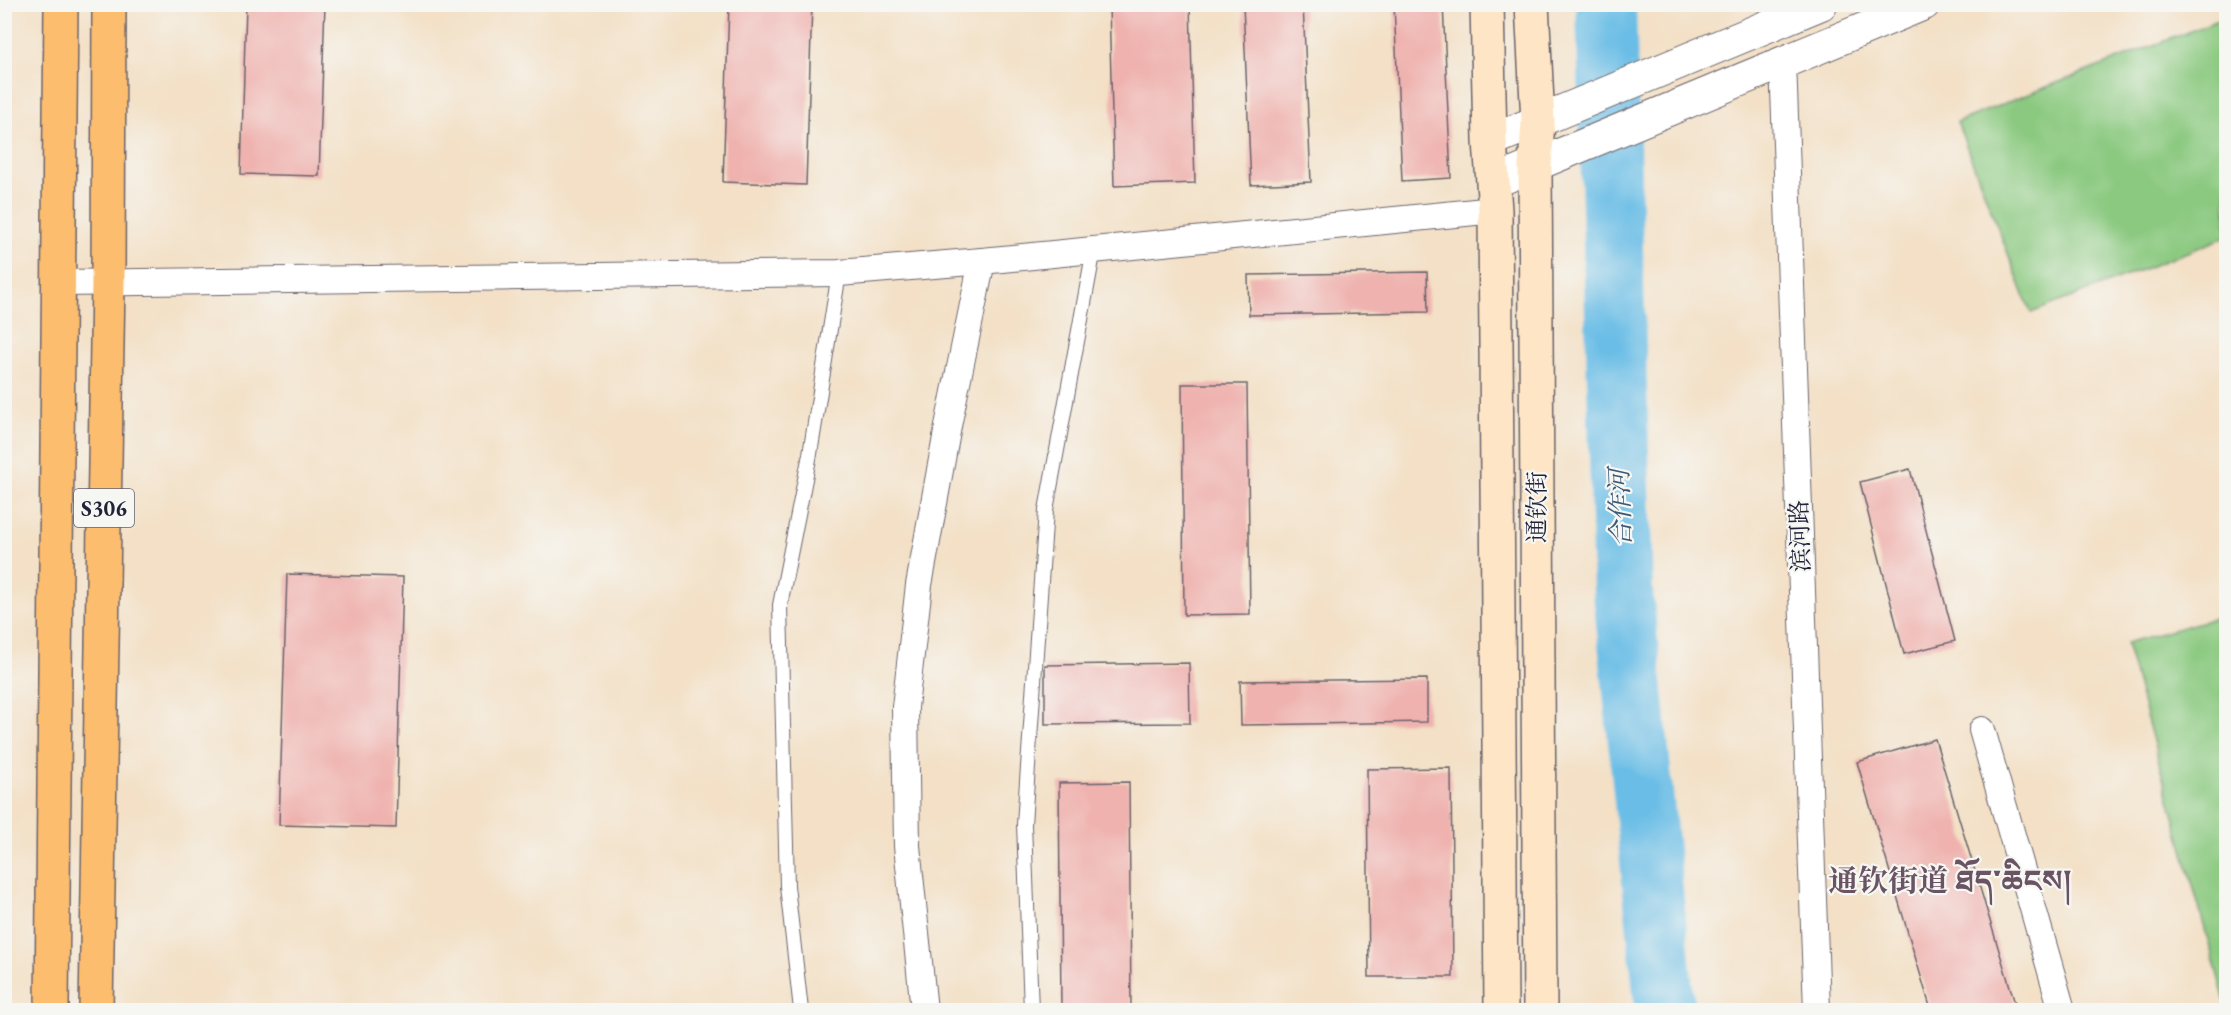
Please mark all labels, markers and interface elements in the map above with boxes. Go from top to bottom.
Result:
water label: 合作河 [1602,464,1638,548]
street label: 通钦街 [1521,471,1552,543]
road number: S306 [74,489,134,527]
street label: 滨河路 [1783,499,1816,573]
district label: 通钦街道 ཐོད་ཆིངས། [1828,857,2072,906]

